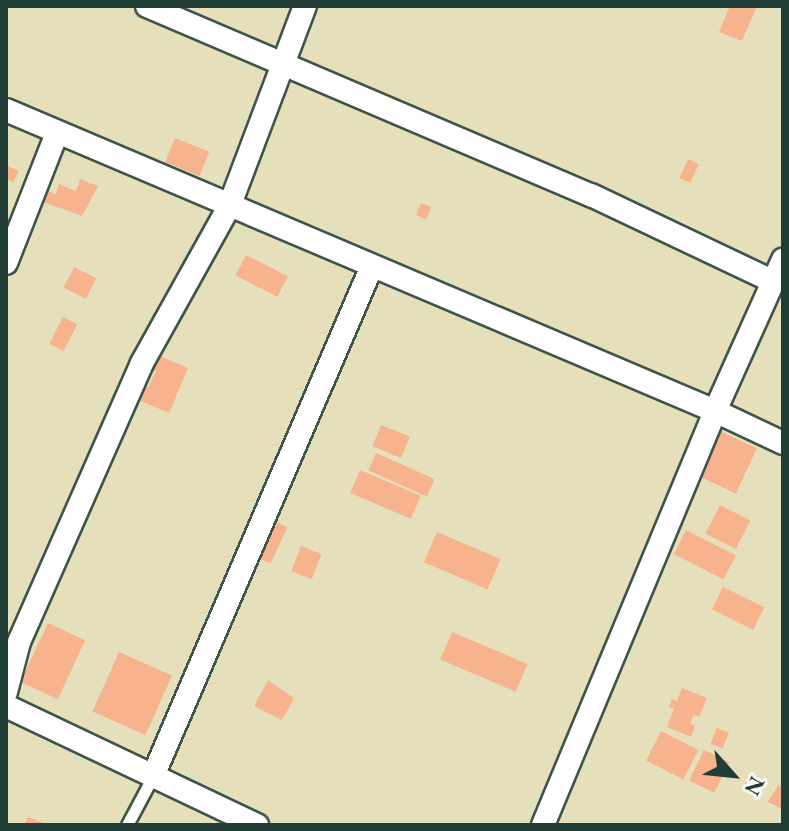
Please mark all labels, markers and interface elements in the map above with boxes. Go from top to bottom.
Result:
north arrow [693,735,773,815]
text: N [738,772,772,801]

